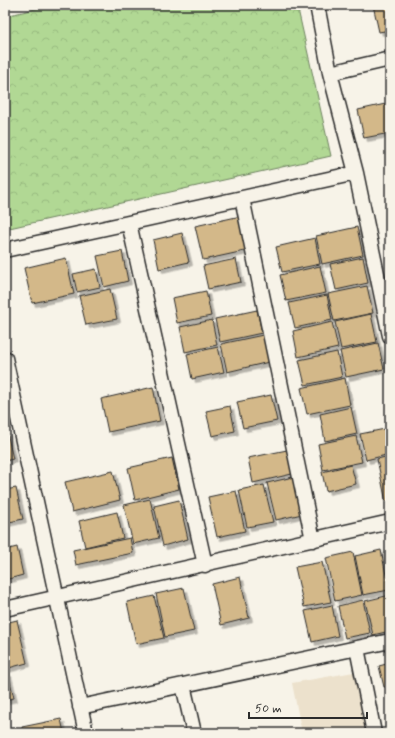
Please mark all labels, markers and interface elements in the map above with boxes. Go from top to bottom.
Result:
scale bar [249,694,367,720]
text: 50 m [255,701,282,717]

